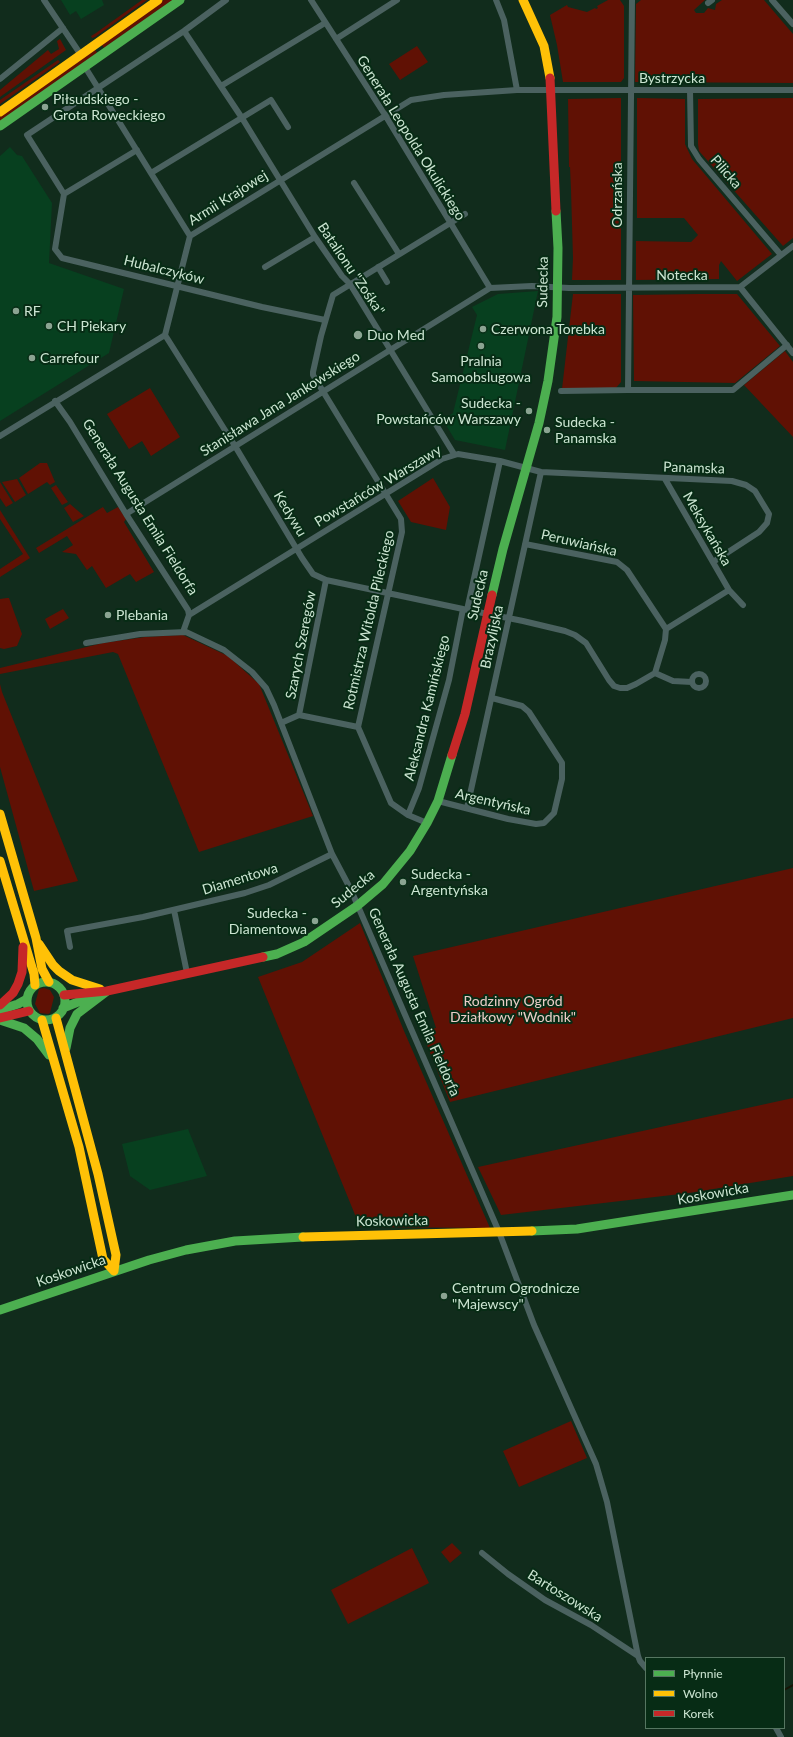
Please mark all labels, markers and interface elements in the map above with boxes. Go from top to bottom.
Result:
street label: Generała Leopolda Okulickiego [353,52,469,224]
street label: Bystrzycka [639,70,705,86]
place label: Piłsudskiego - Grota Roweckiego [53,91,165,124]
marker: Piłsudskiego - Grota Roweckiego [40,102,50,112]
street label: Pilicka [707,152,745,192]
street label: Odrzańska [609,162,625,228]
street label: Armii Krajowej [185,167,271,229]
street label: Batalionu "Zośka" [314,220,388,318]
street label: Hubalczyków [122,252,206,288]
street label: Sudecka [534,256,552,308]
street label: Notecka [656,267,708,283]
place label: RF [24,303,41,319]
marker: RF [11,306,21,316]
place label: CH Piekary [57,318,126,334]
marker: CH Piekary [44,321,54,331]
place label: Czerwona Torebka [491,321,605,337]
marker: Czerwona Torebka [478,324,488,334]
place label: Duo Med [367,327,425,343]
marker: Duo Med [352,329,364,341]
marker: Pralnia Samoobslugowa [476,341,486,351]
street label: Stanisława Jana Jankowskiego [197,348,363,460]
place label: Carrefour [40,350,99,366]
marker: Carrefour [27,353,37,363]
place label: Pralnia Samoobslugowa [431,353,531,386]
place label: Sudecka - Powstańców Warszawy [376,395,521,428]
marker: Sudecka - Powstańców Warszawy [524,406,534,416]
place label: Sudecka - Panamska [555,414,617,446]
street label: Generała Augusta Emila Fieldorfa [79,416,201,598]
marker: Sudecka - Panamska [542,425,552,435]
street label: Powstańców Warszawy [312,441,444,531]
street label: Panamska [663,459,725,477]
street label: Kedywu [270,488,310,540]
street label: Meksykańska [679,489,735,569]
street label: Peruwiańska [539,526,619,560]
street label: Rotmistrza Witolda Pileckiego [340,529,398,711]
street label: Sudecka [464,568,492,622]
street label: Szarych Szeregów [282,589,320,701]
street label: Brazylijska [477,604,507,670]
place label: Plebania [116,607,168,623]
marker: Plebania [103,610,113,620]
street label: Aleksandra Kamińskiego [401,634,453,782]
street label: Argentyńska [454,785,532,819]
street label: Diamentowa [200,860,280,898]
street label: Sudecka [328,866,378,912]
place label: Sudecka - Argentyńska [411,866,488,898]
marker: Sudecka - Argentyńska [398,877,408,887]
place label: Sudecka - Diamentowa [229,905,307,938]
street label: Generała Augusta Emila Fieldorfa [365,905,463,1099]
marker: Sudecka - Diamentowa [310,916,320,926]
park label: Rodzinny Ogród Działkowy "Wodnik" [450,993,576,1026]
street label: Koskowicka [676,1179,750,1209]
street label: Koskowicka [356,1212,428,1230]
street label: Koskowicka [34,1251,108,1291]
place label: Centrum Ogrodnicze "Majewscy" [452,1280,580,1312]
marker: Centrum Ogrodnicze "Majewscy" [439,1291,449,1301]
street label: Bartoszowska [524,1566,606,1626]
legend [645,1657,785,1729]
text: Płynnie [683,1666,723,1681]
text: Wolno [683,1686,718,1701]
text: Korek [683,1706,714,1721]

